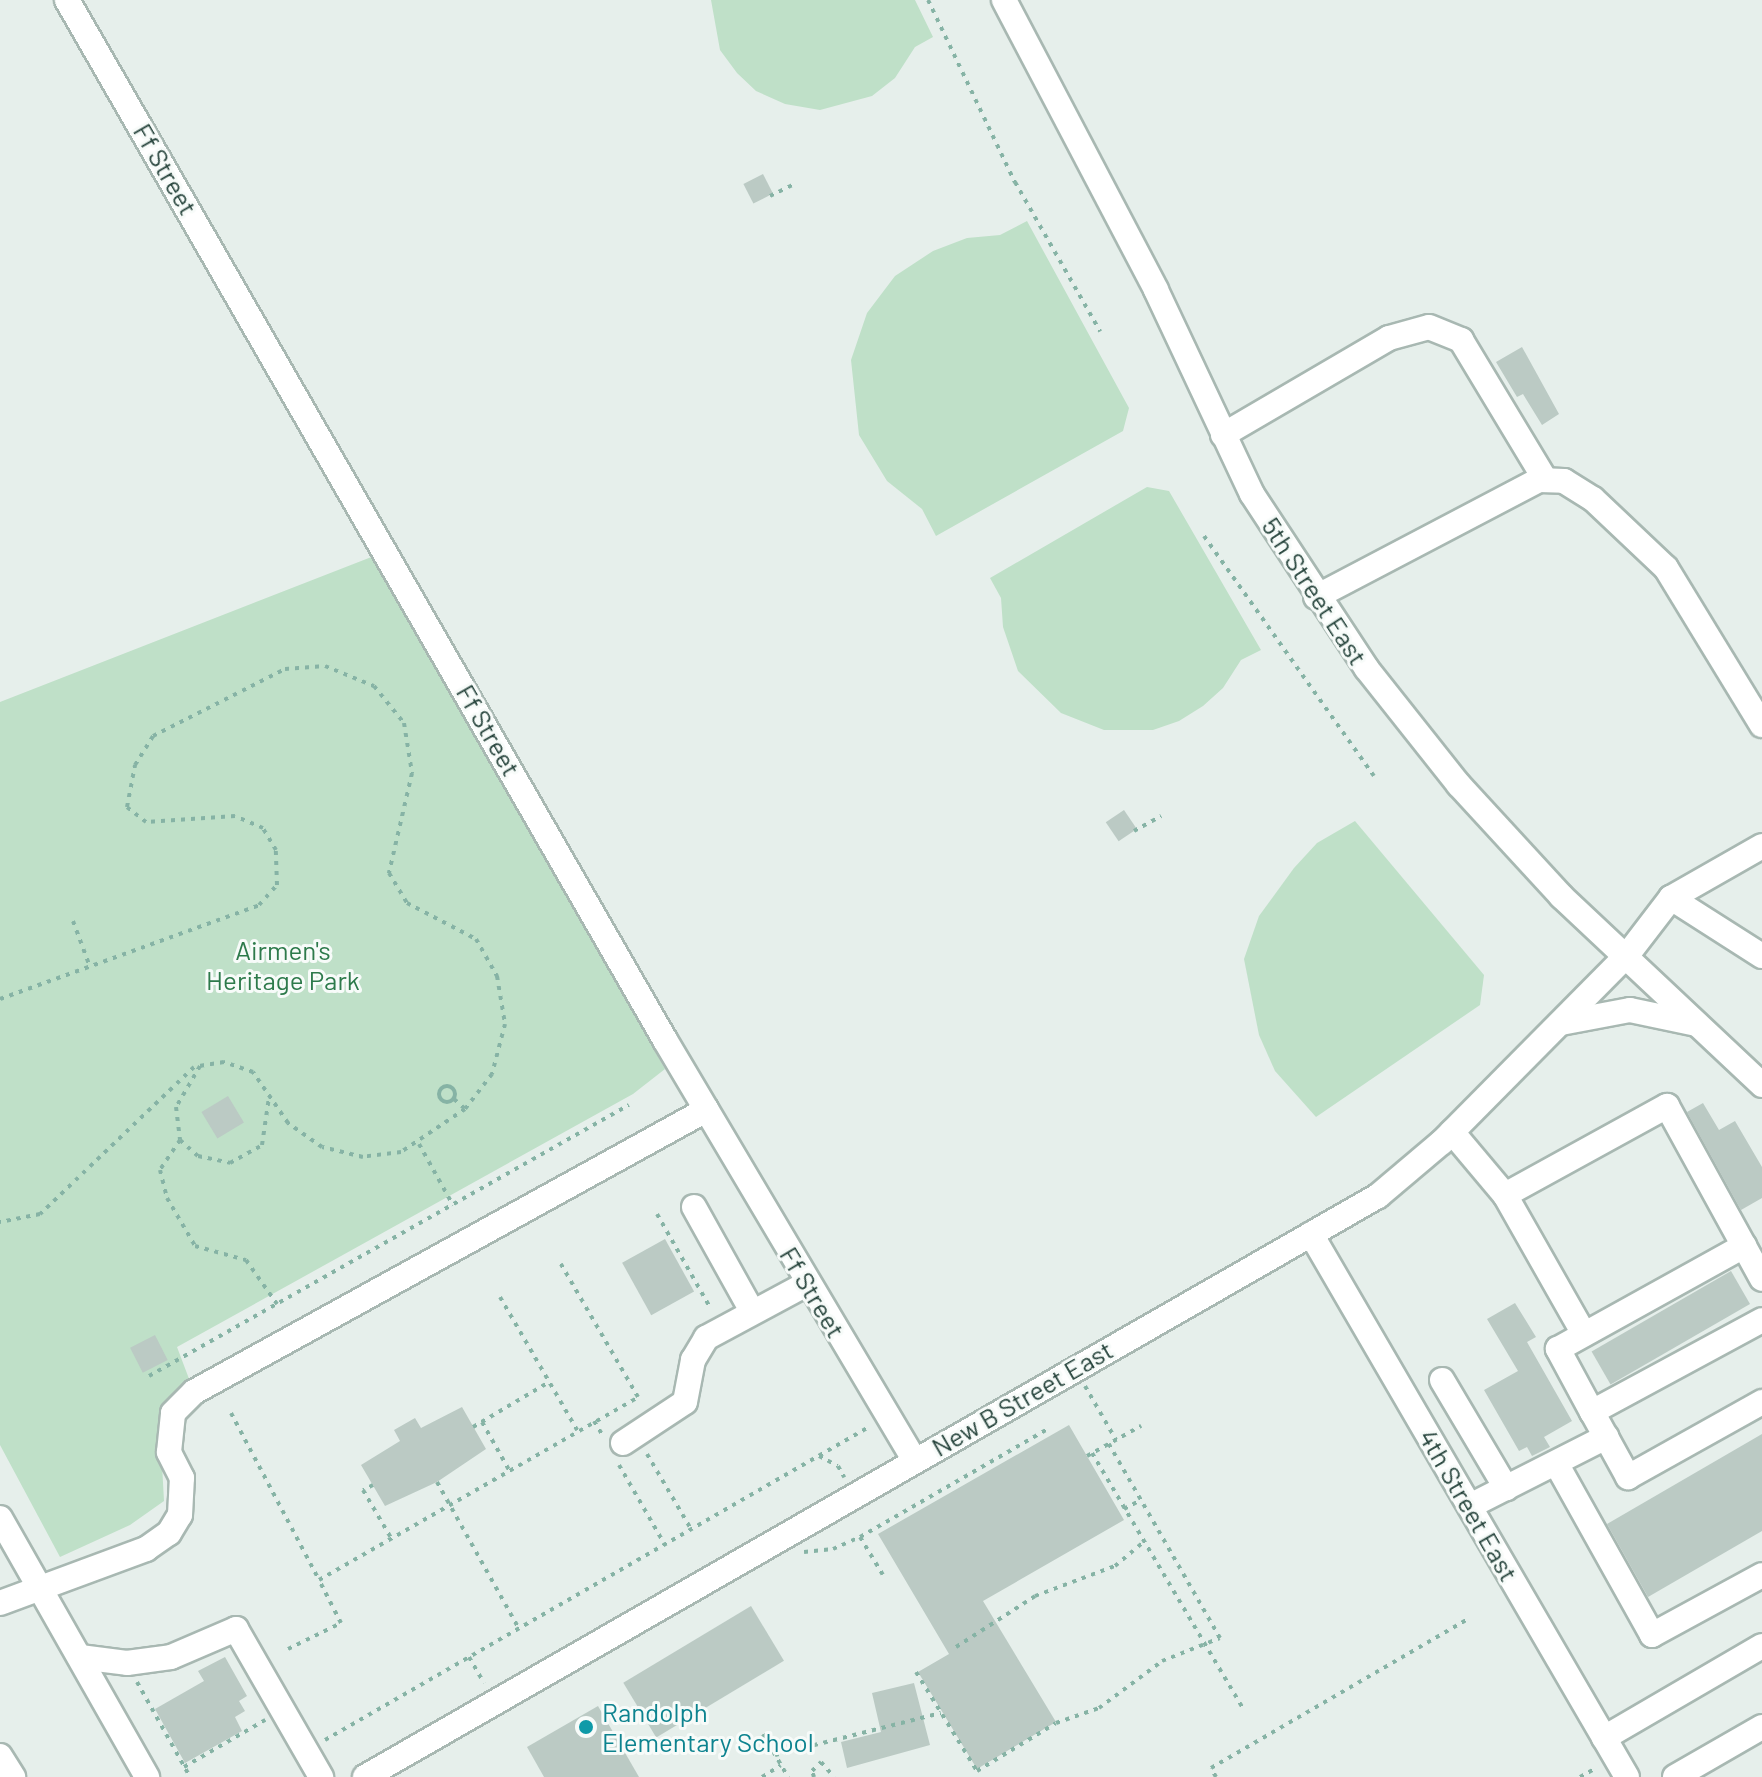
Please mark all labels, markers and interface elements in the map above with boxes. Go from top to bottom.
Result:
street label: Ff Street [127,118,205,220]
street label: 5th Street East [1256,512,1374,670]
street label: Ff Street [450,679,528,781]
park label: Airmen's Heritage Park [206,934,360,996]
street label: Ff Street [774,1241,852,1343]
street label: New B Street East [926,1334,1118,1462]
street label: 4th Street East [1413,1424,1525,1586]
place label: Randolph Elementary School [602,1696,814,1758]
marker: Randolph Elementary School [577,1718,595,1736]

